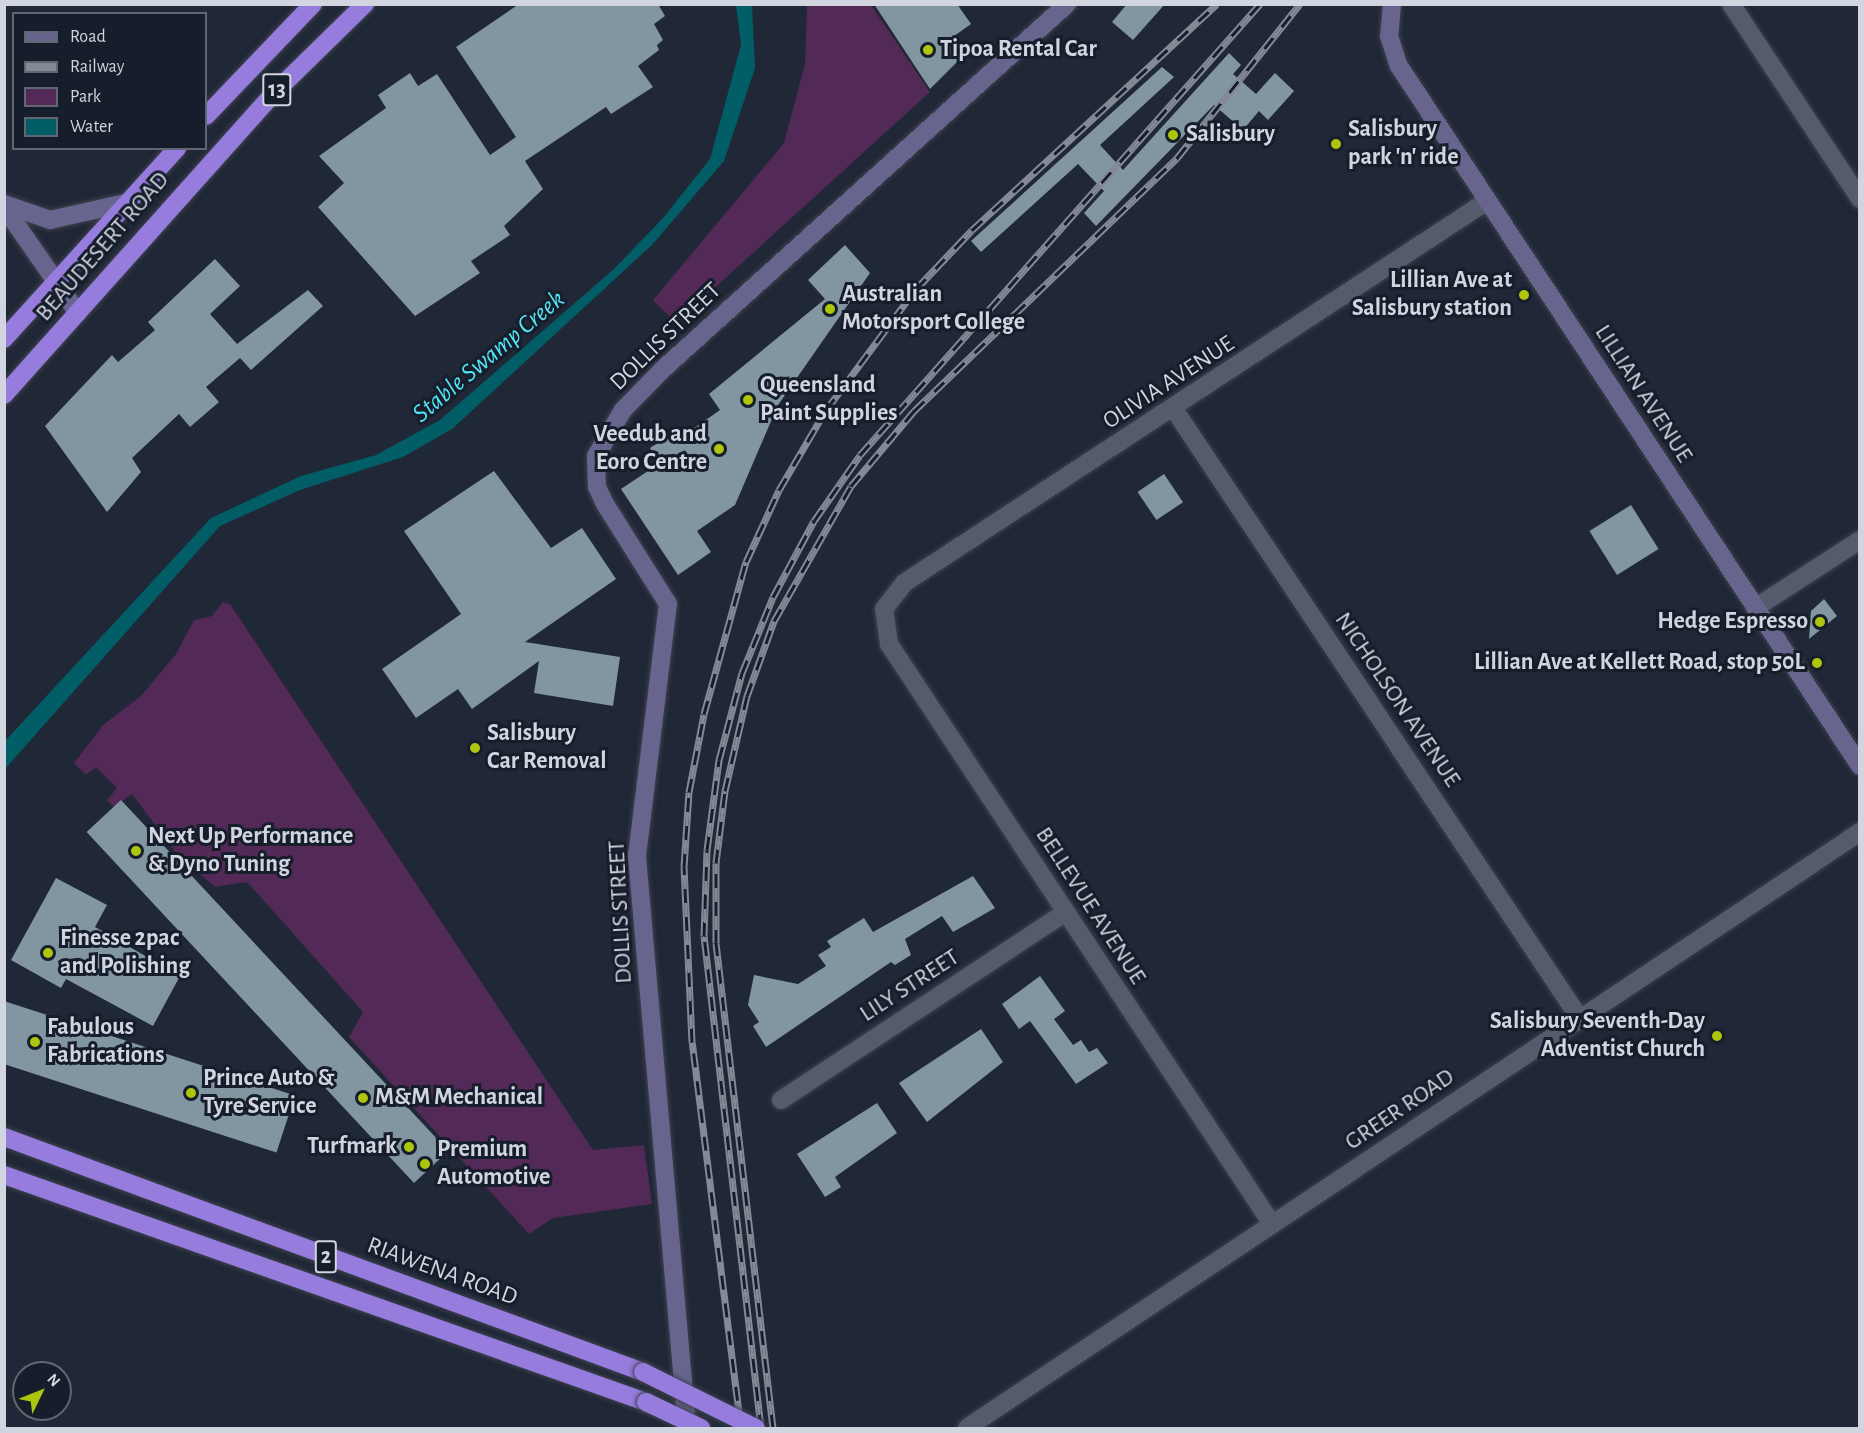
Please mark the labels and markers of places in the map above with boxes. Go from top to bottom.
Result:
place label: Tipoa Rental Car [940,36,1097,64]
marker: Tipoa Rental Car [921,43,935,57]
place label: Salisbury park 'n' ride [1348,116,1459,172]
place label: Salisbury [1186,121,1275,149]
marker: Salisbury [1164,126,1182,144]
marker: Salisbury park 'n' ride [1329,137,1343,151]
place label: Lillian Ave at Salisbury station [1352,267,1512,323]
place label: Australian Motorsport College [842,281,1025,337]
marker: Lillian Ave at Salisbury station [1517,288,1531,302]
marker: Australian Motorsport College [823,302,837,316]
place label: Queensland Paint Supplies [760,372,897,428]
marker: Queensland Paint Supplies [741,393,755,407]
place label: Veedub and Eoro Centre [593,421,707,477]
marker: Veedub and Eoro Centre [712,442,726,456]
place label: Hedge Espresso [1657,608,1808,636]
marker: Hedge Espresso [1813,615,1827,629]
place label: Lillian Ave at Kellett Road, stop 50L [1474,649,1805,677]
marker: Lillian Ave at Kellett Road, stop 50L [1810,656,1824,670]
place label: Salisbury Car Removal [487,720,607,776]
marker: Salisbury Car Removal [468,741,482,755]
place label: Next Up Performance & Dyno Tuning [148,823,353,879]
marker: Next Up Performance & Dyno Tuning [129,844,143,858]
place label: Finesse 2pac and Polishing [60,925,190,981]
marker: Finesse 2pac and Polishing [41,946,55,960]
place label: Salisbury Seventh-Day Adventist Church [1490,1008,1705,1064]
place label: Fabulous Fabrications [47,1014,164,1070]
marker: Salisbury Seventh-Day Adventist Church [1710,1029,1724,1043]
marker: Fabulous Fabrications [28,1035,42,1049]
place label: Prince Auto & Tyre Service [203,1065,335,1121]
place label: M&M Mechanical [375,1084,543,1112]
marker: Prince Auto & Tyre Service [184,1086,198,1100]
marker: M&M Mechanical [356,1091,370,1105]
place label: Turfmark [307,1133,397,1161]
place label: Premium Automotive [437,1136,550,1192]
marker: Turfmark [402,1140,416,1154]
marker: Premium Automotive [418,1157,432,1171]

